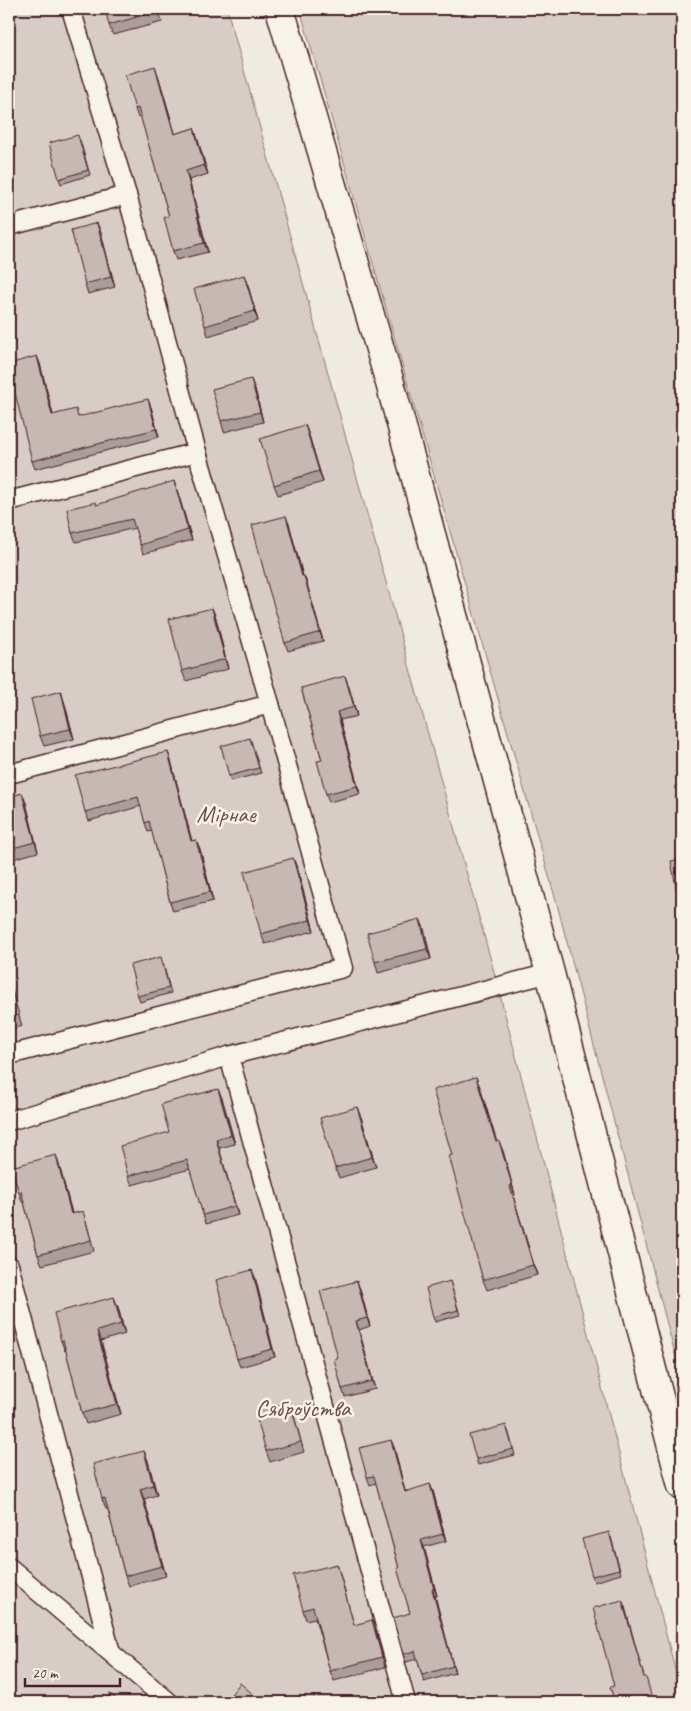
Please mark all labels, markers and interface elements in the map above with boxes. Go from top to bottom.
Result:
park label: Мірнае [197,799,258,829]
park label: Сяброўства [256,1393,352,1423]
scale bar [25,1656,120,1688]
text: 20 m [32,1664,59,1683]

